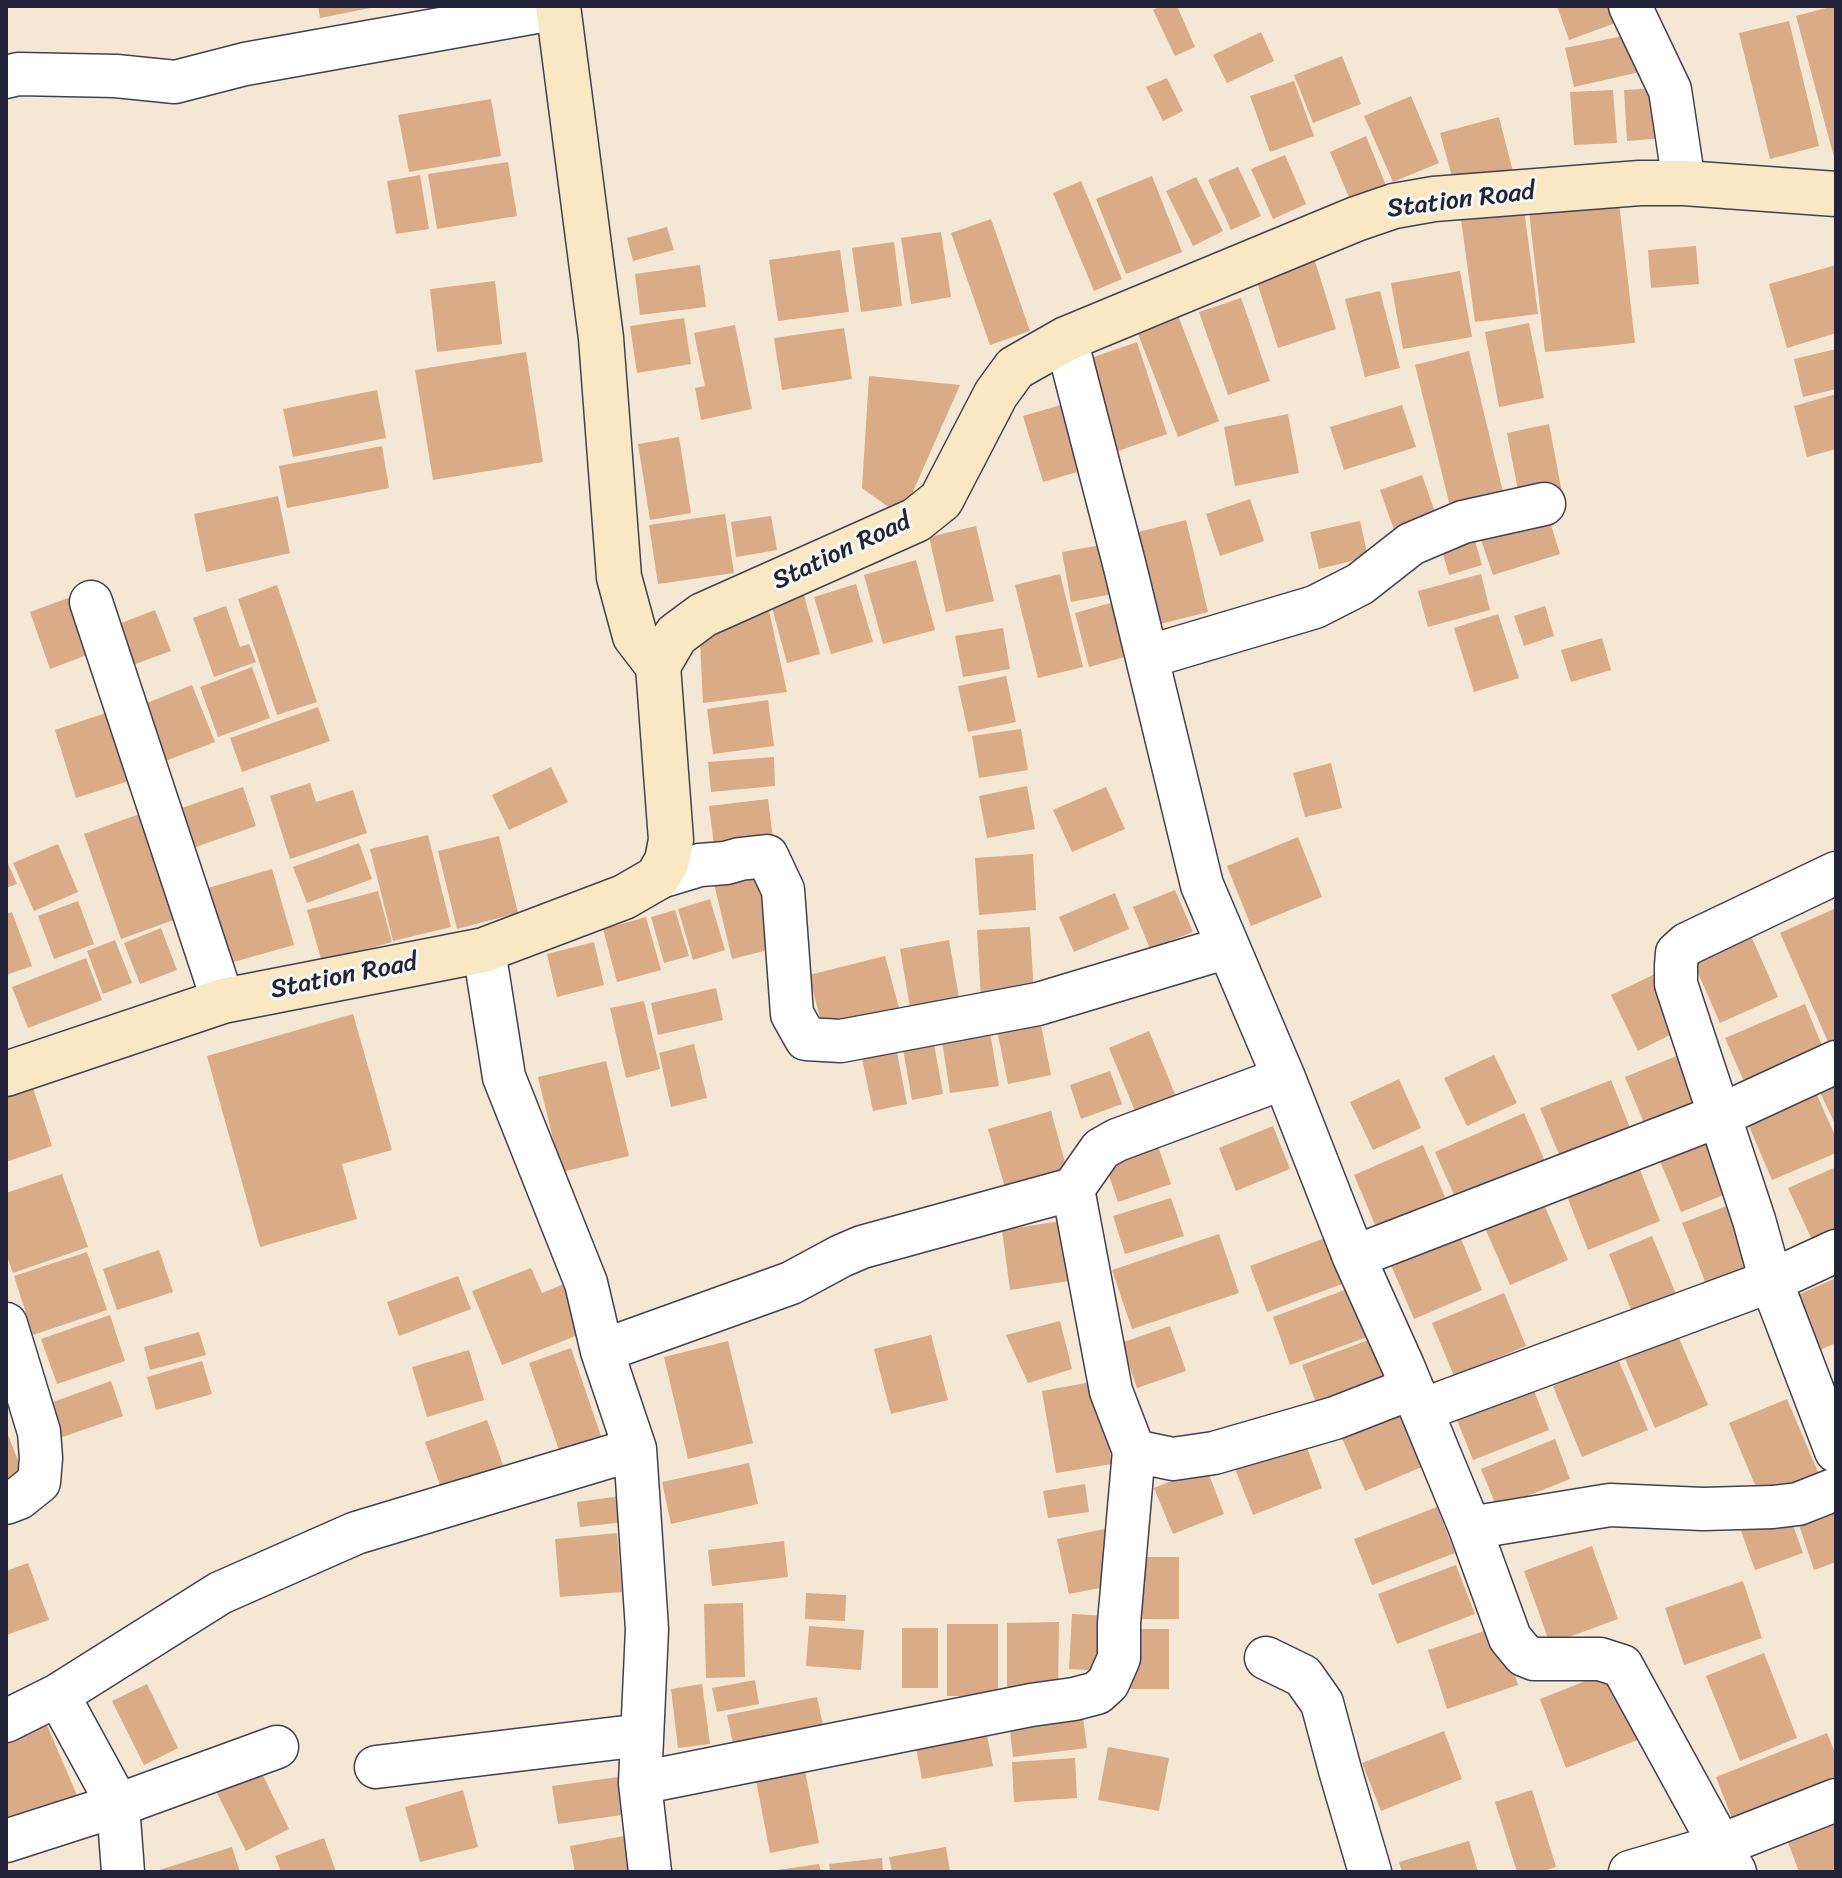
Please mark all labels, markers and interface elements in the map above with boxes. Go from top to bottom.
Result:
street label: Station Road [1385,176,1537,226]
street label: Station Road [768,506,916,598]
street label: Station Road [268,947,420,1007]

